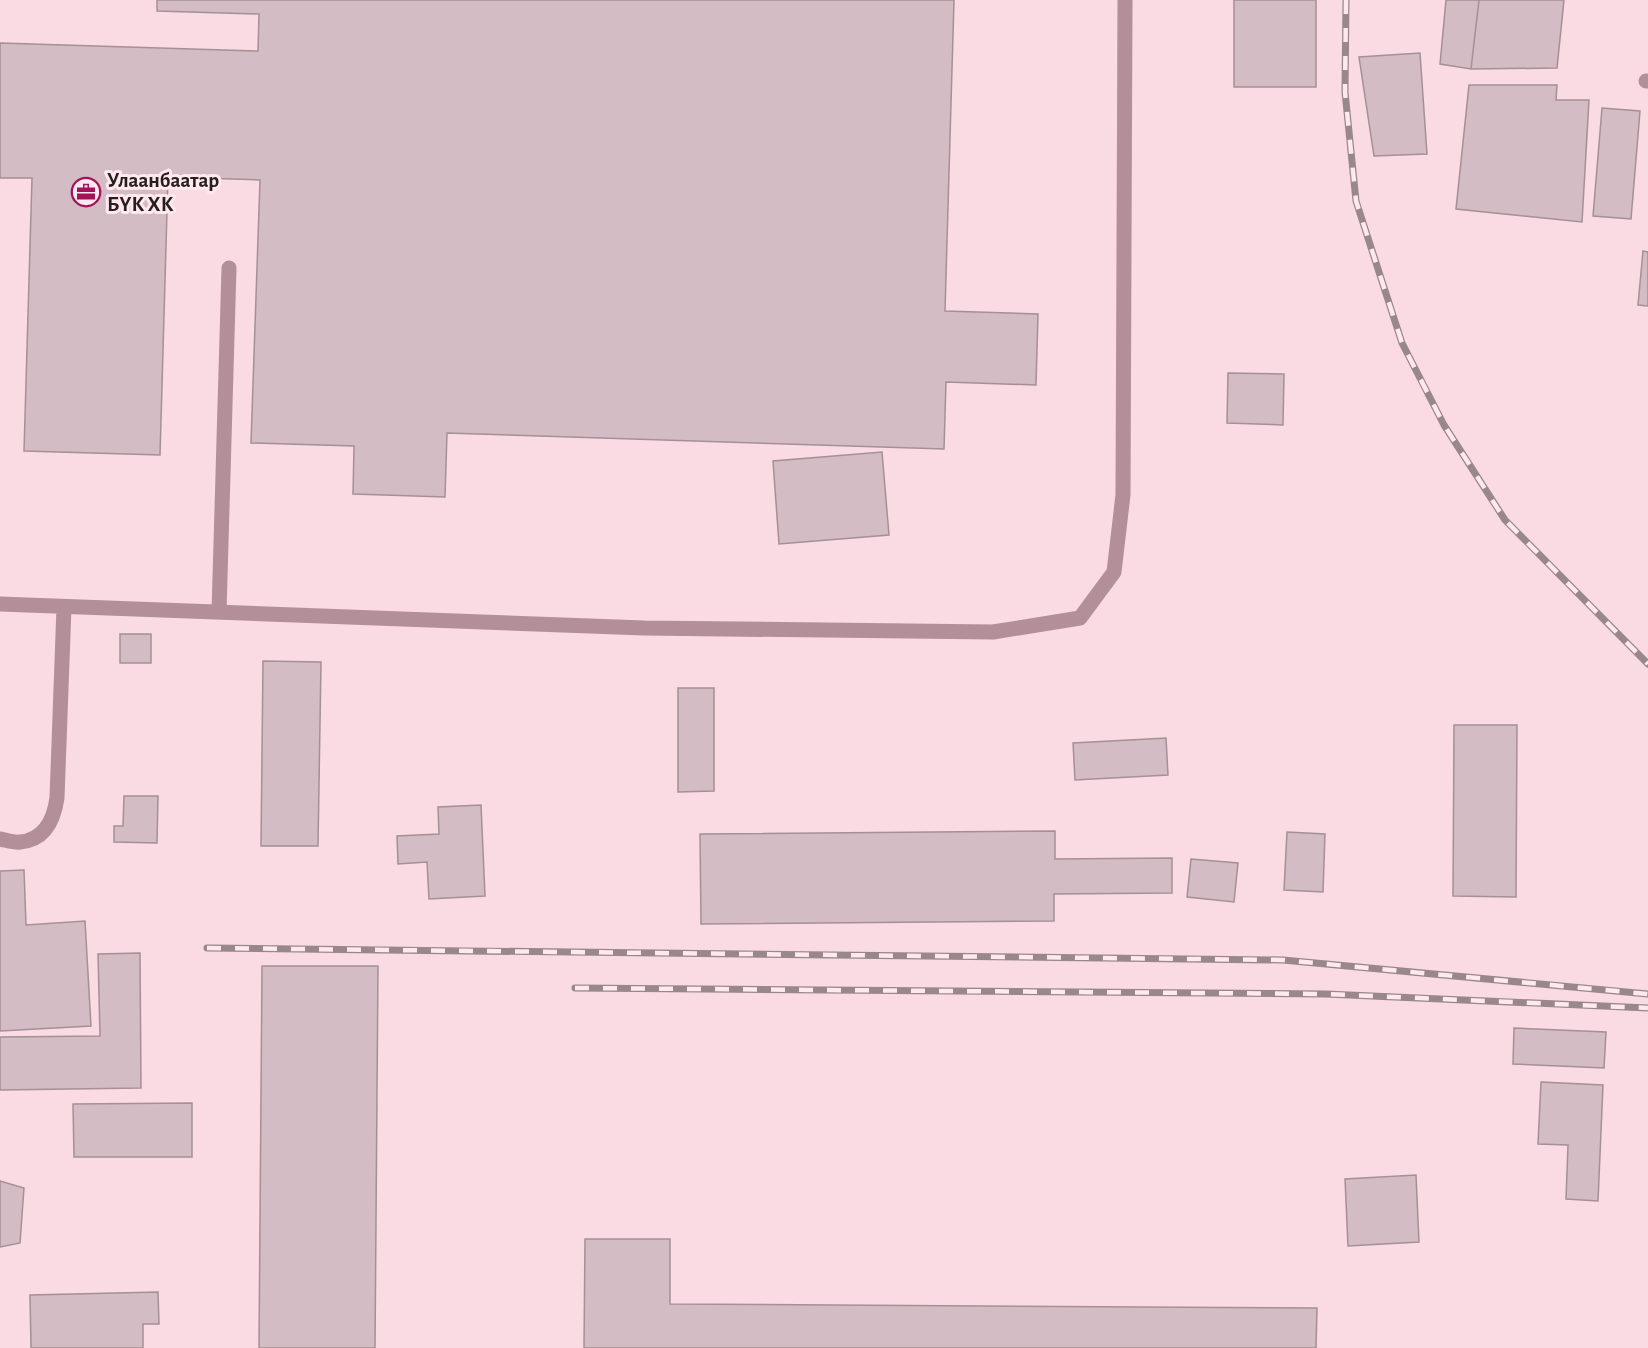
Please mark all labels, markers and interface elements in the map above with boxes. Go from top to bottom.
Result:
place label: Улаанбаатар БҮК ХК [107,170,219,215]
office icon: Улаанбаатар БҮК ХК [70,176,102,208]

